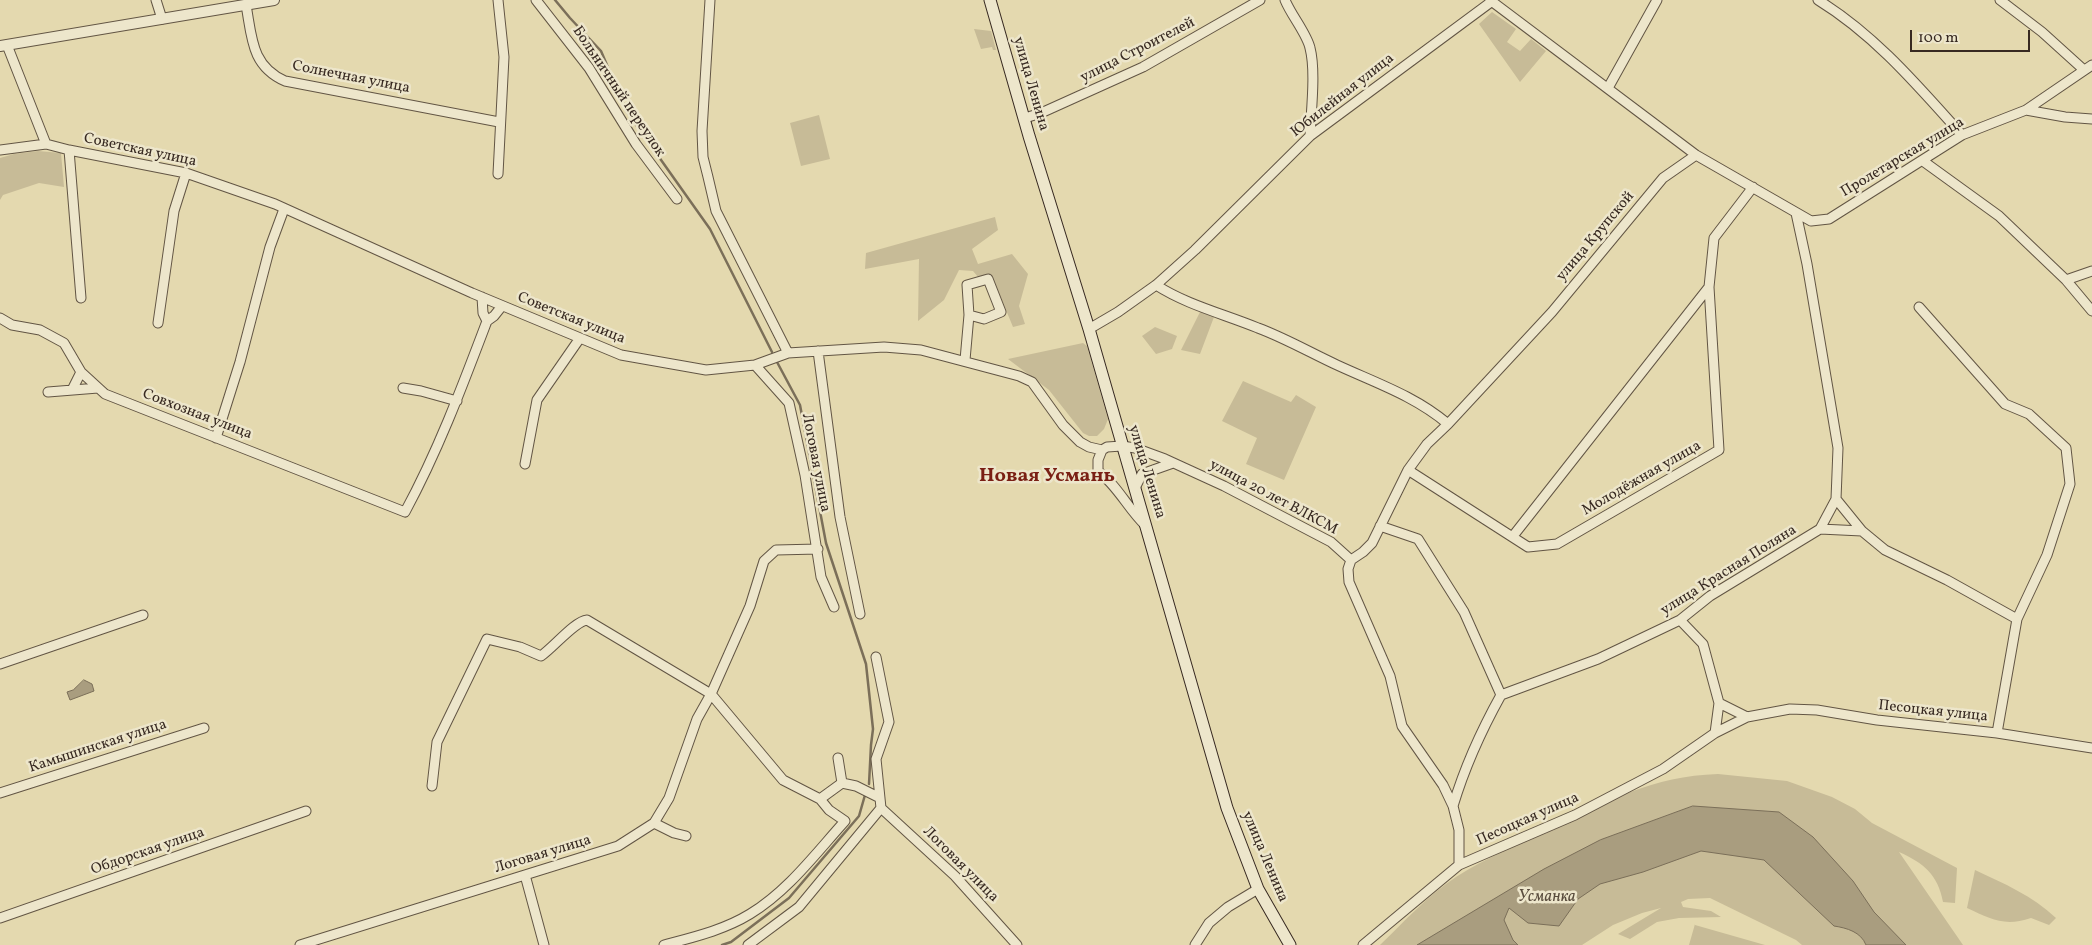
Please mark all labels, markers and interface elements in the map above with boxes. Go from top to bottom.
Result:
street label: улица Строителей [1078,14,1198,88]
scale bar [1912,20,2032,52]
street label: Больничный переулок [567,23,669,161]
text: 100 m [1918,28,1958,49]
street label: улица Ленина [1008,35,1052,133]
street label: Юбилейная улица [1288,50,1398,142]
street label: Солнечная улица [291,58,411,98]
street label: Пролетарская улица [1838,114,1968,202]
street label: Советская улица [82,130,198,172]
street label: улица Крупской [1553,188,1639,286]
street label: Советская улица [514,289,628,349]
street label: Совхозная улица [140,386,254,444]
street label: Логовая улица [797,412,833,514]
street label: улица Ленина [1123,423,1169,521]
street label: Молодёжная улица [1579,438,1705,520]
street label: улица 20 лет ВЛКСМ [1206,457,1340,539]
district label: Новая Усмань [979,465,1115,489]
street label: улица Красная Поляна [1658,522,1800,620]
street label: Песоцкая улица [1877,697,1989,727]
street label: Камышинская улица [27,716,169,778]
street label: Песоцкая улица [1474,789,1582,851]
street label: улица Ленина [1237,809,1291,905]
street label: Логовая улица [918,823,1002,907]
street label: Обдорская улица [89,824,207,880]
street label: Логовая улица [492,832,594,878]
water label: Усманка [1518,888,1576,908]

